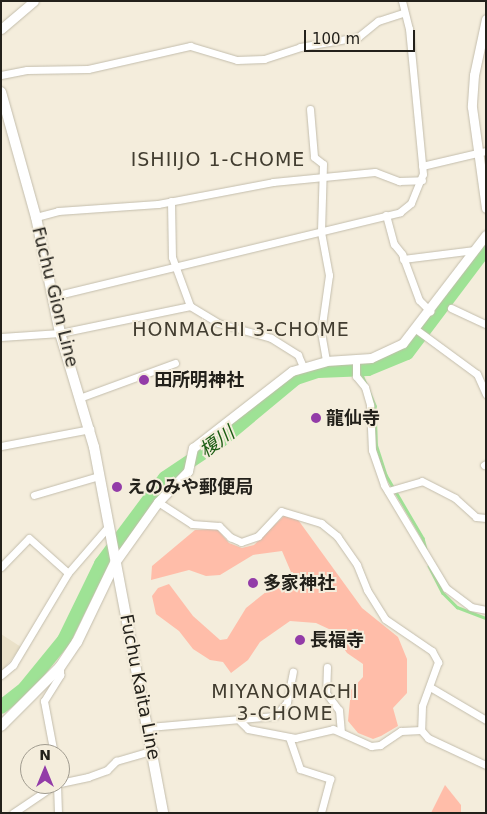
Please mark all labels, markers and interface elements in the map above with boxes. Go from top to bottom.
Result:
scale bar [307,20,418,52]
text: 100 m [312,30,360,48]
district label: ISHIIJO 1-CHOME [129,149,307,171]
street label: Fuchu Gion Line [27,225,83,369]
district label: HONMACHI 3-CHOME [130,319,352,341]
place label: 田所明神社 [154,369,244,391]
marker: 田所明神社 [138,374,150,386]
place label: 龍仙寺 [326,407,380,429]
marker: 龍仙寺 [310,412,322,424]
water label: 榎川 [195,422,239,462]
place label: えのみや郵便局 [127,476,253,498]
marker: えのみや郵便局 [111,481,123,493]
place label: 多家神社 [263,572,335,594]
marker: 多家神社 [247,577,259,589]
street label: Fuchu Kaita Line [115,612,165,762]
place label: 長福寺 [310,629,364,651]
marker: 長福寺 [294,634,306,646]
district label: MIYANOMACHI 3-CHOME [210,681,360,725]
north arrow [20,744,70,794]
text: N [39,747,51,763]

